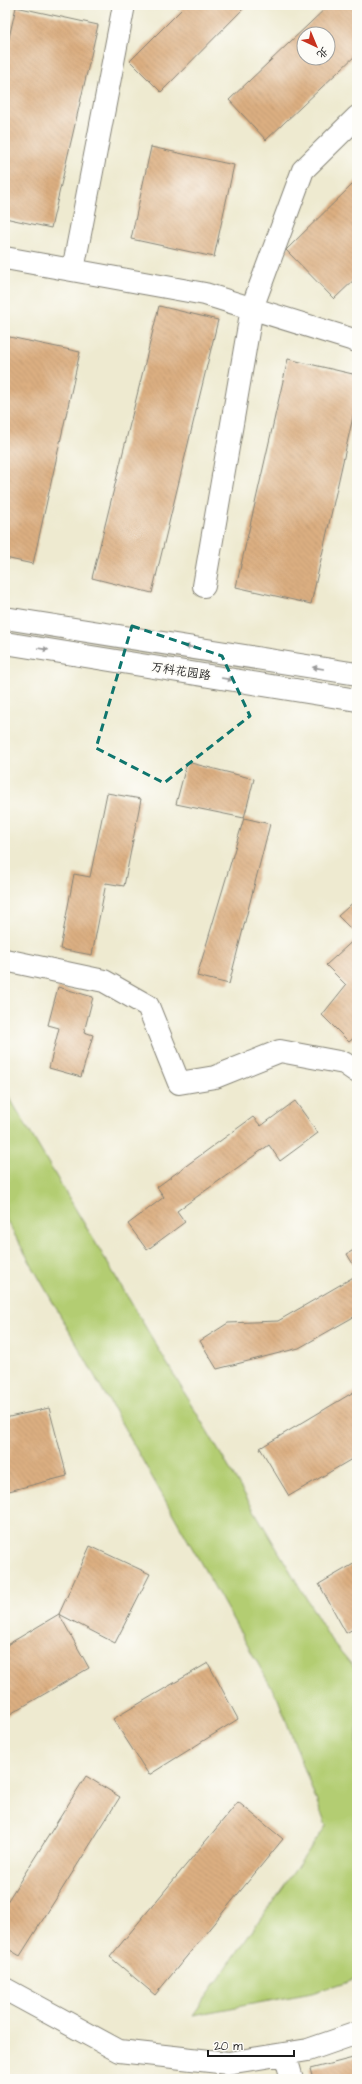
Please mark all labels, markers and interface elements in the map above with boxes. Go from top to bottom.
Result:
north arrow [296,26,336,66]
text: 北 [313,44,332,62]
one-way arrow [184,644,196,650]
one-way arrow [37,646,50,652]
street label: 万科花园路 [150,658,212,685]
one-way arrow [312,665,325,671]
one-way arrow [221,676,233,682]
scale bar [208,2032,294,2058]
text: 20 m [214,2038,243,2055]

